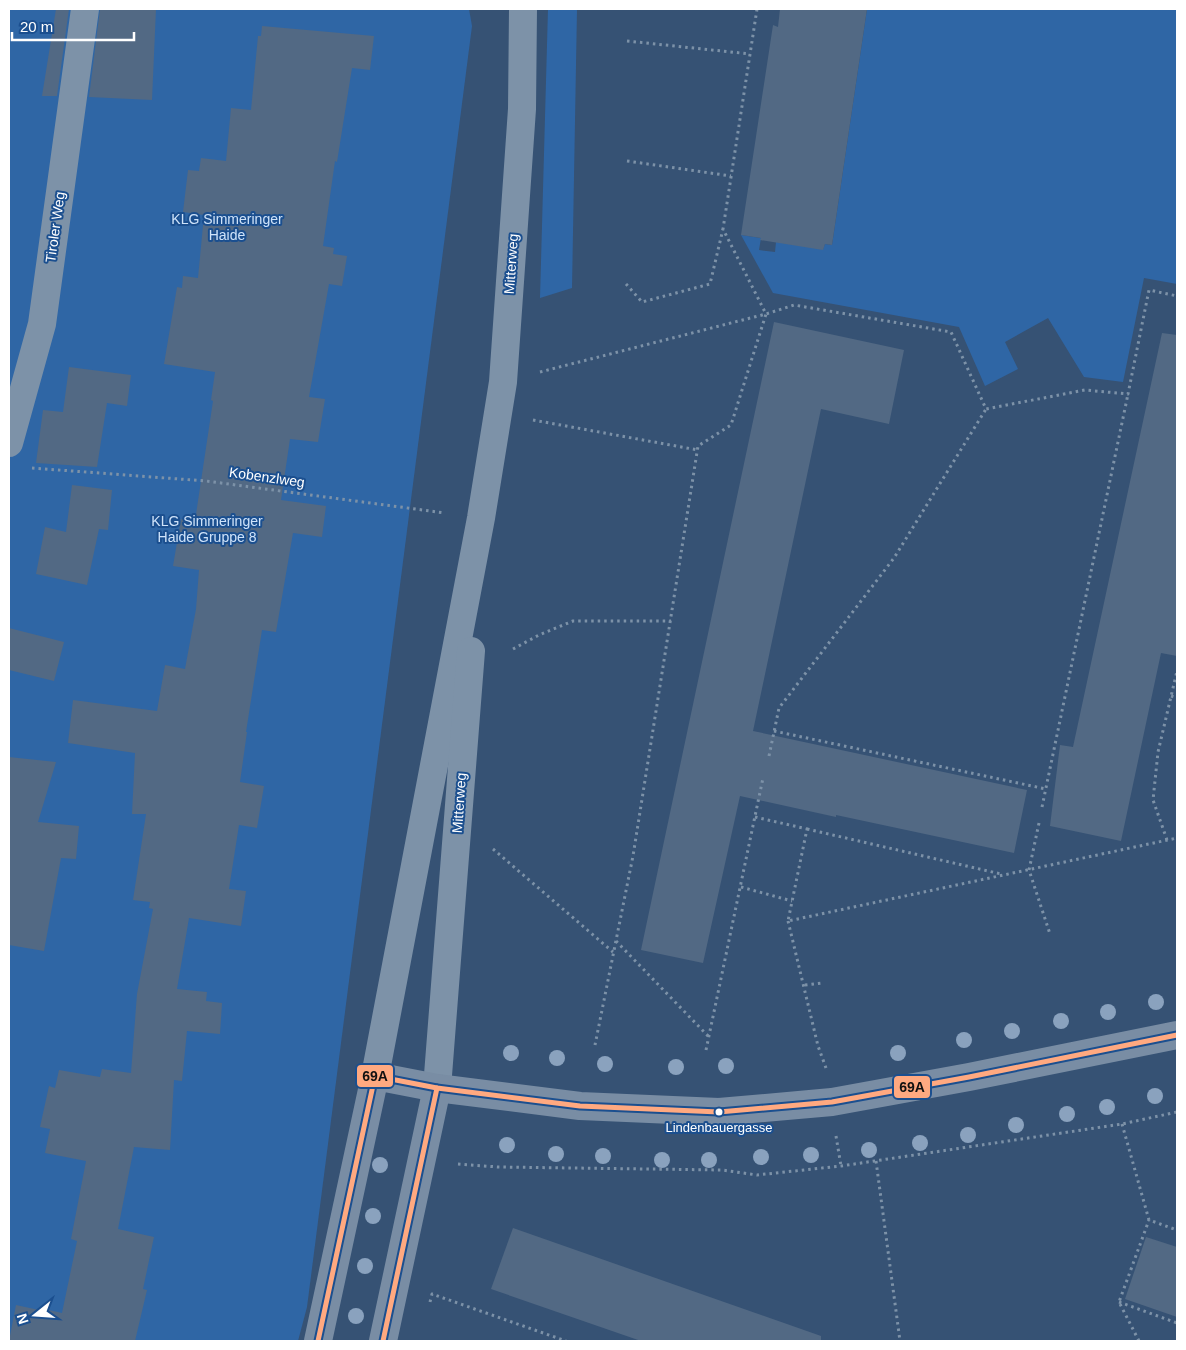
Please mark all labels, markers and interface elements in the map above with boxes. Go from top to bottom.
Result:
scale bar [12,10,135,42]
text: 20 m [20,18,53,35]
street label: Tiroler Weg [42,190,68,264]
park label: KLG Simmeringer Haide [171,211,283,243]
street label: Mitterweg [501,233,521,295]
street label: Kobenzlweg [228,464,306,490]
park label: KLG Simmeringer Haide Gruppe 8 [151,513,263,545]
street label: Mitterweg [449,772,469,834]
line badge: 69A [356,1064,394,1088]
text: 69A [362,1068,388,1084]
line badge: 69A [893,1075,931,1099]
text: 69A [899,1079,925,1095]
marker: Lindenbauergasse [714,1107,724,1117]
place label: Lindenbauergasse [666,1120,772,1135]
north arrow [10,1290,60,1340]
text: N [13,1312,32,1326]

